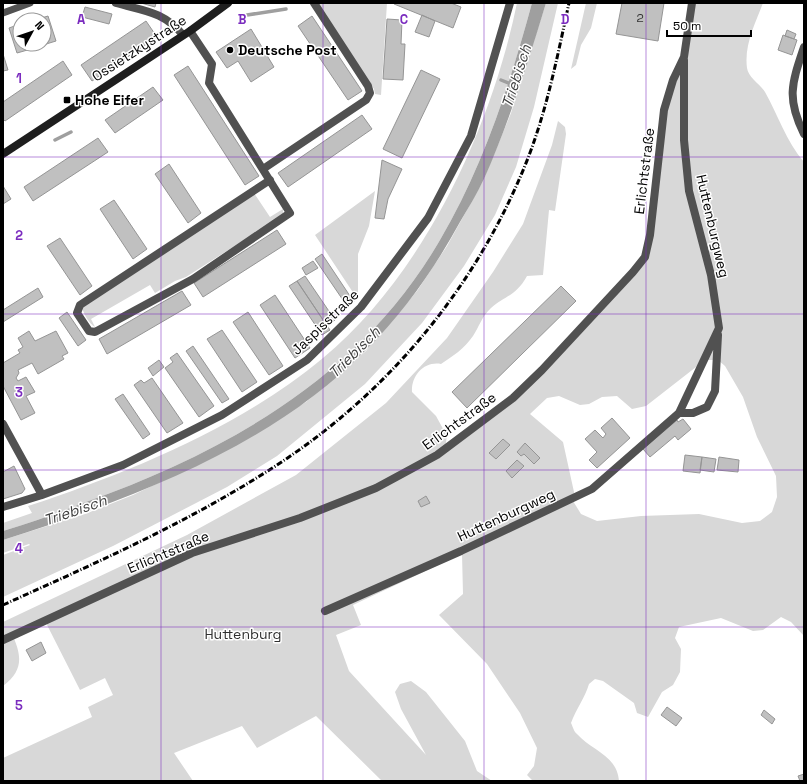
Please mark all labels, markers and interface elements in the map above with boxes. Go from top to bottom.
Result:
house number: 2 [636,10,644,26]
text: A [77,11,86,28]
street label: Ossietzkystraße [88,11,190,85]
text: B [238,11,247,28]
text: C [400,11,408,28]
text: D [561,11,570,28]
north arrow [12,12,52,52]
scale bar [667,12,751,38]
text: N [32,18,47,33]
text: 50 m [673,18,701,34]
place label: Deutsche Post [238,41,337,59]
water label: Triebisch [497,41,535,110]
marker: Deutsche Post [225,45,235,55]
text: 1 [16,70,22,87]
place label: Hohe Eifer [75,91,144,109]
marker: Hohe Eifer [62,95,72,105]
street label: Erlichtstraße [630,127,658,215]
street label: Huttenburgweg [692,173,734,279]
text: 2 [15,227,23,244]
street label: Jaspisstraße [287,285,363,359]
water label: Triebisch [324,322,384,382]
text: 3 [15,384,23,401]
street label: Erlichtstraße [418,388,500,454]
street label: Huttenburgweg [454,485,558,545]
water label: Triebisch [41,490,110,530]
street label: Erlichtstraße [124,527,212,577]
text: 4 [15,540,23,557]
park label: Huttenburg [204,625,282,643]
text: 5 [15,697,23,714]

